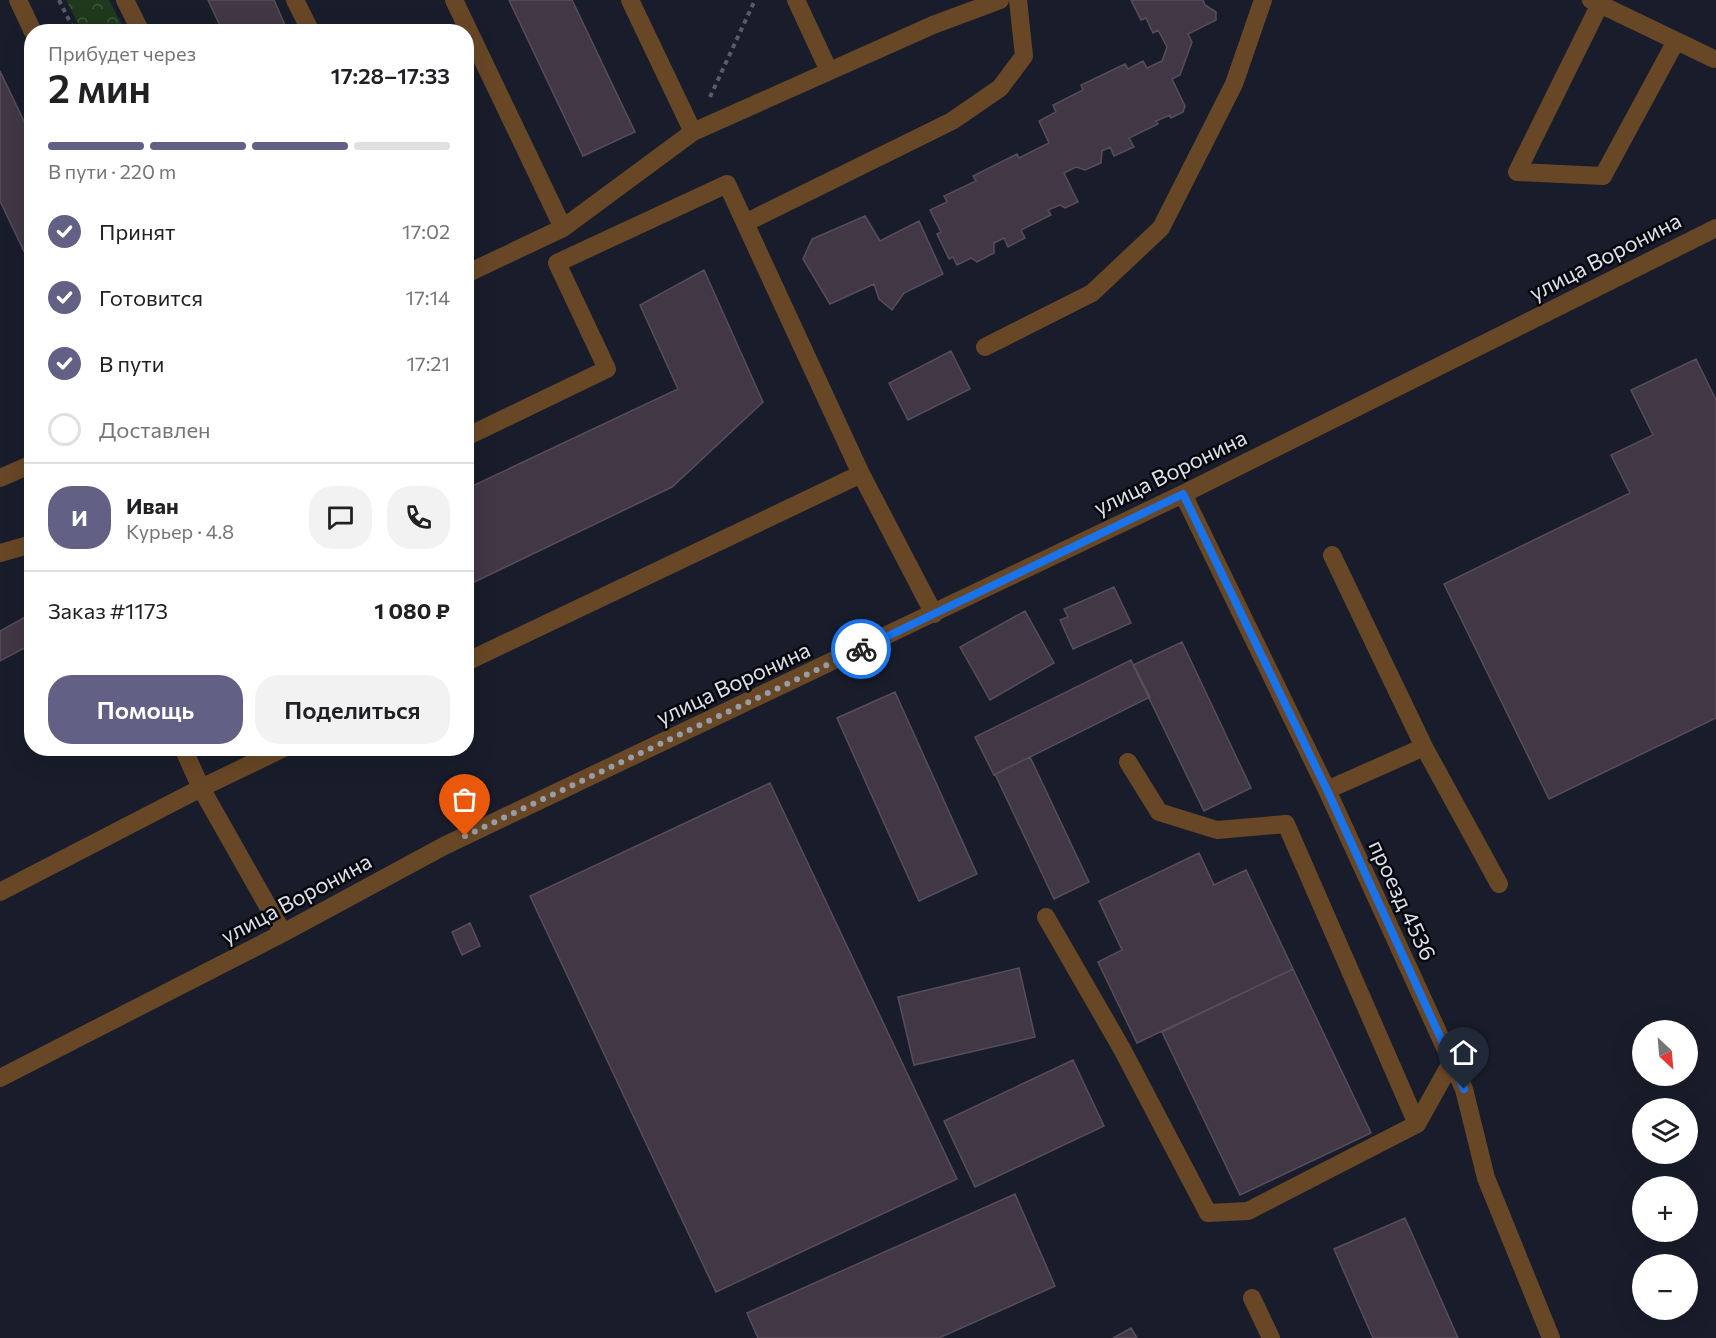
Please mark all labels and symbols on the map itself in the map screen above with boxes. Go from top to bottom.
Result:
street label: улица Воронина [1525,206,1685,306]
street label: улица Воронина [1089,423,1251,521]
courier [831,619,891,679]
street label: улица Воронина [652,636,814,730]
pin [439,774,490,836]
street label: проезд 4536 [1363,836,1443,964]
street label: улица Воронина [216,847,376,949]
north arrow [1632,1020,1698,1086]
pin [1438,1027,1489,1089]

